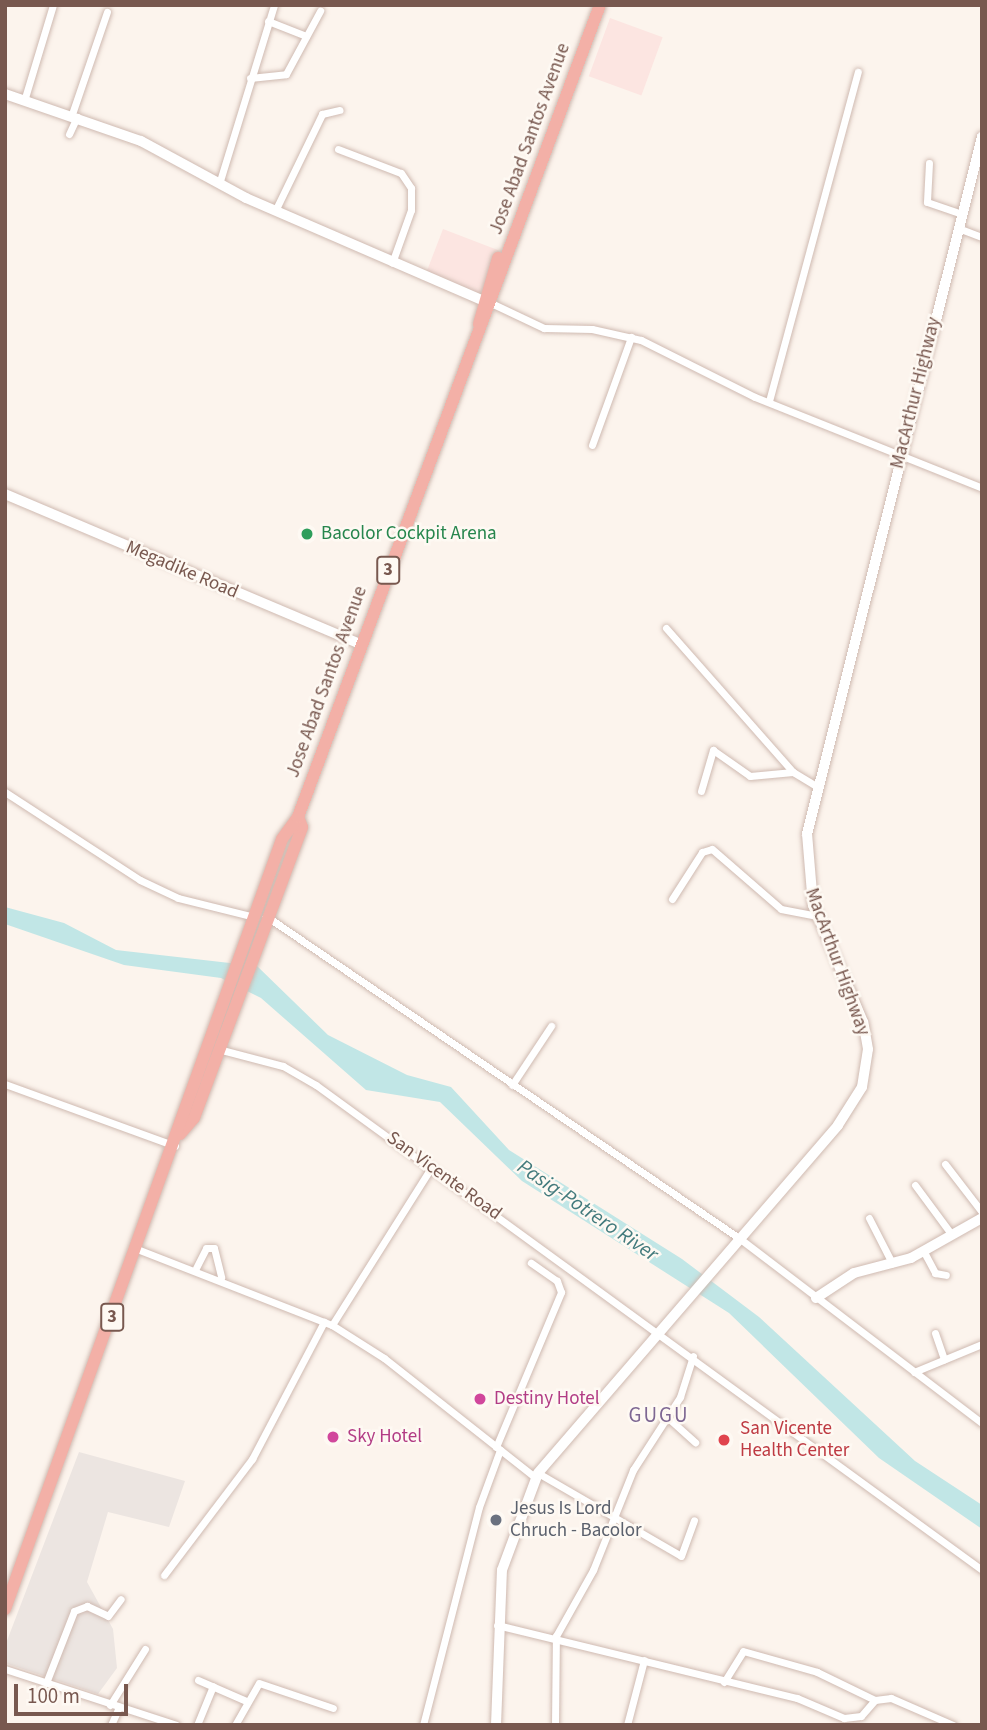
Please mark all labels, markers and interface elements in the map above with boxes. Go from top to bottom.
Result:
street label: Jose Abad Santos Avenue [485,40,575,238]
street label: MacArthur Highway [886,315,946,471]
place label: Bacolor Cockpit Arena [321,523,497,545]
marker: Bacolor Cockpit Arena [299,526,315,542]
street label: Megadike Road [122,536,242,604]
road number: 3 [376,556,400,584]
street label: Jose Abad Santos Avenue [282,583,372,781]
street label: MacArthur Highway [800,885,874,1039]
street label: San Vicente Road [382,1127,506,1225]
water label: Pasig-Potrero River [513,1154,663,1266]
road number: 3 [100,1302,124,1332]
place label: Destiny Hotel [494,1388,600,1410]
marker: Destiny Hotel [472,1391,488,1407]
district label: GUGU [629,1402,689,1428]
place label: San Vicente Health Center [740,1418,849,1462]
place label: Sky Hotel [347,1426,422,1448]
marker: Sky Hotel [325,1429,341,1445]
marker: San Vicente Health Center [714,1430,734,1450]
place label: Jesus Is Lord Chruch - Bacolor [510,1498,642,1542]
marker: Jesus Is Lord Chruch - Bacolor [488,1512,504,1528]
scale bar [18,1670,131,1714]
text: 100 m [27,1681,80,1711]

